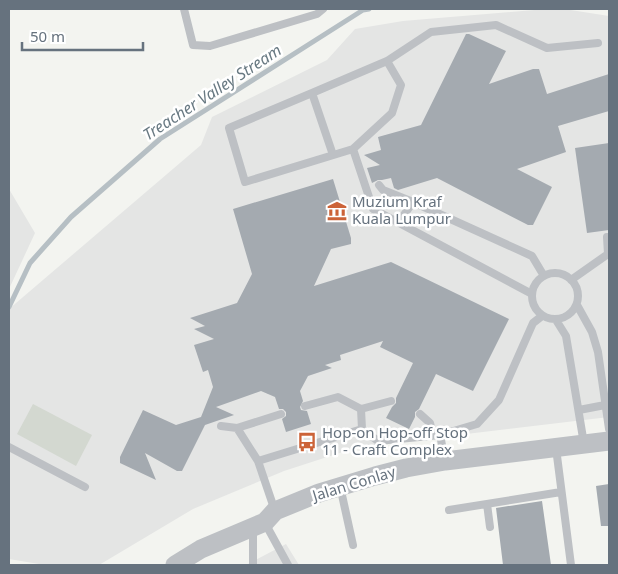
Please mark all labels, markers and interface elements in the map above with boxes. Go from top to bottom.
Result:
scale bar [22,20,144,52]
text: 50 m [30,26,65,46]
water label: Treacher Valley Stream [138,39,286,145]
place label: Muzium Kraf Kuala Lumpur [352,191,451,228]
museum icon: Muzium Kraf Kuala Lumpur [326,200,348,222]
place label: Hop-on Hop-off Stop 11 - Craft Complex [322,422,468,459]
bus stop icon: Hop-on Hop-off Stop 11 - Craft Complex [296,431,318,453]
street label: Jalan Conlay [308,461,398,506]

